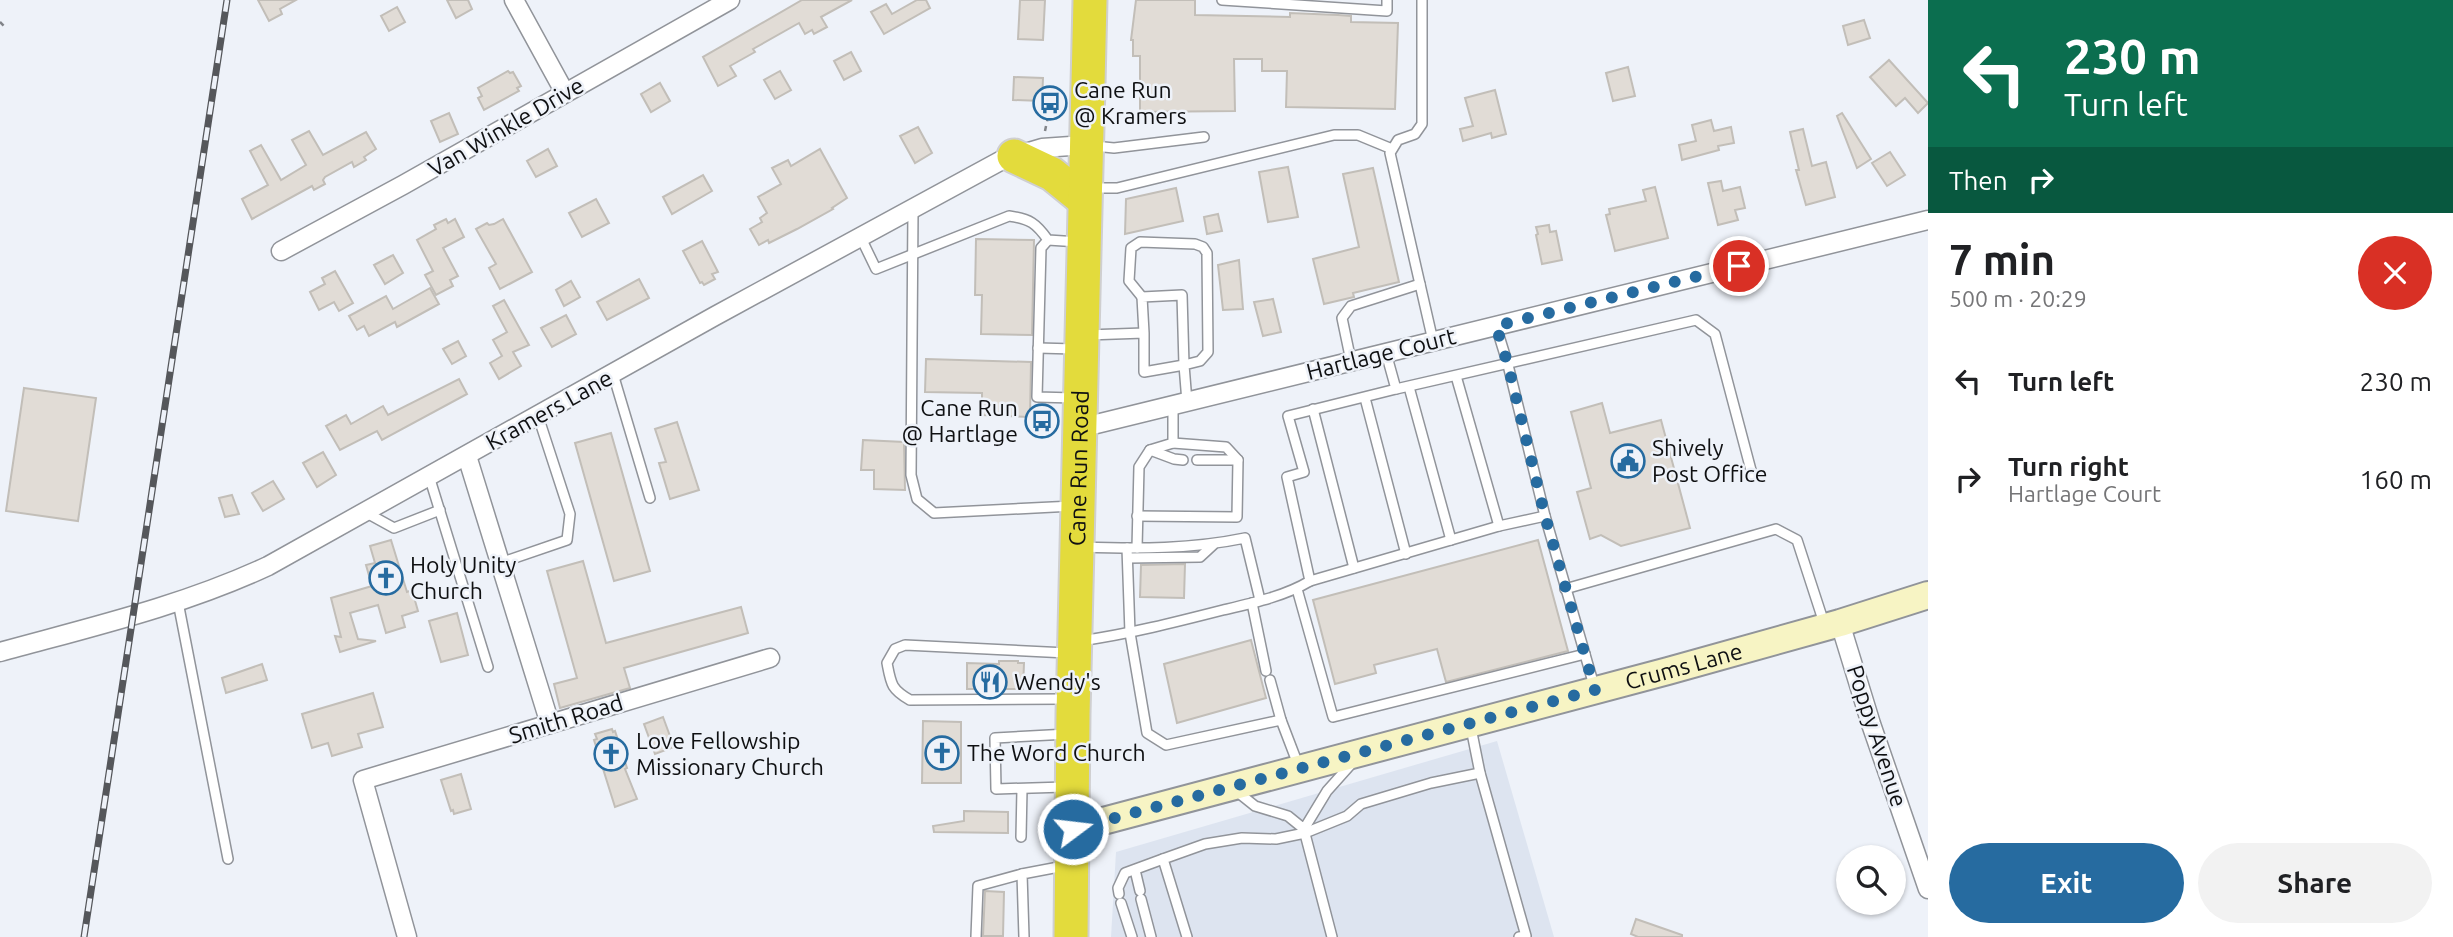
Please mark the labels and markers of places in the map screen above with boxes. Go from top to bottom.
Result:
place label: Cane Run @ Kramers [1074,77,1187,128]
bus stop icon: Cane Run @ Kramers [1031,84,1069,122]
pin [1709,236,1769,296]
place label: Cane Run @ Hartlage [902,395,1018,446]
bus stop icon: Cane Run @ Hartlage [1023,402,1061,440]
place label: Shively Post Office [1652,435,1768,486]
public building icon: Shively Post Office [1609,442,1647,480]
place label: Holy Unity Church [410,552,516,603]
church icon: Holy Unity Church [367,559,405,597]
restaurant icon: Wendy's [971,663,1009,701]
place label: Wendy's [1014,669,1101,694]
place label: Love Fellowship Missionary Church [636,728,824,779]
church icon: The Word Church [923,734,961,772]
church icon: Love Fellowship Missionary Church [592,735,630,773]
place label: The Word Church [967,740,1146,765]

